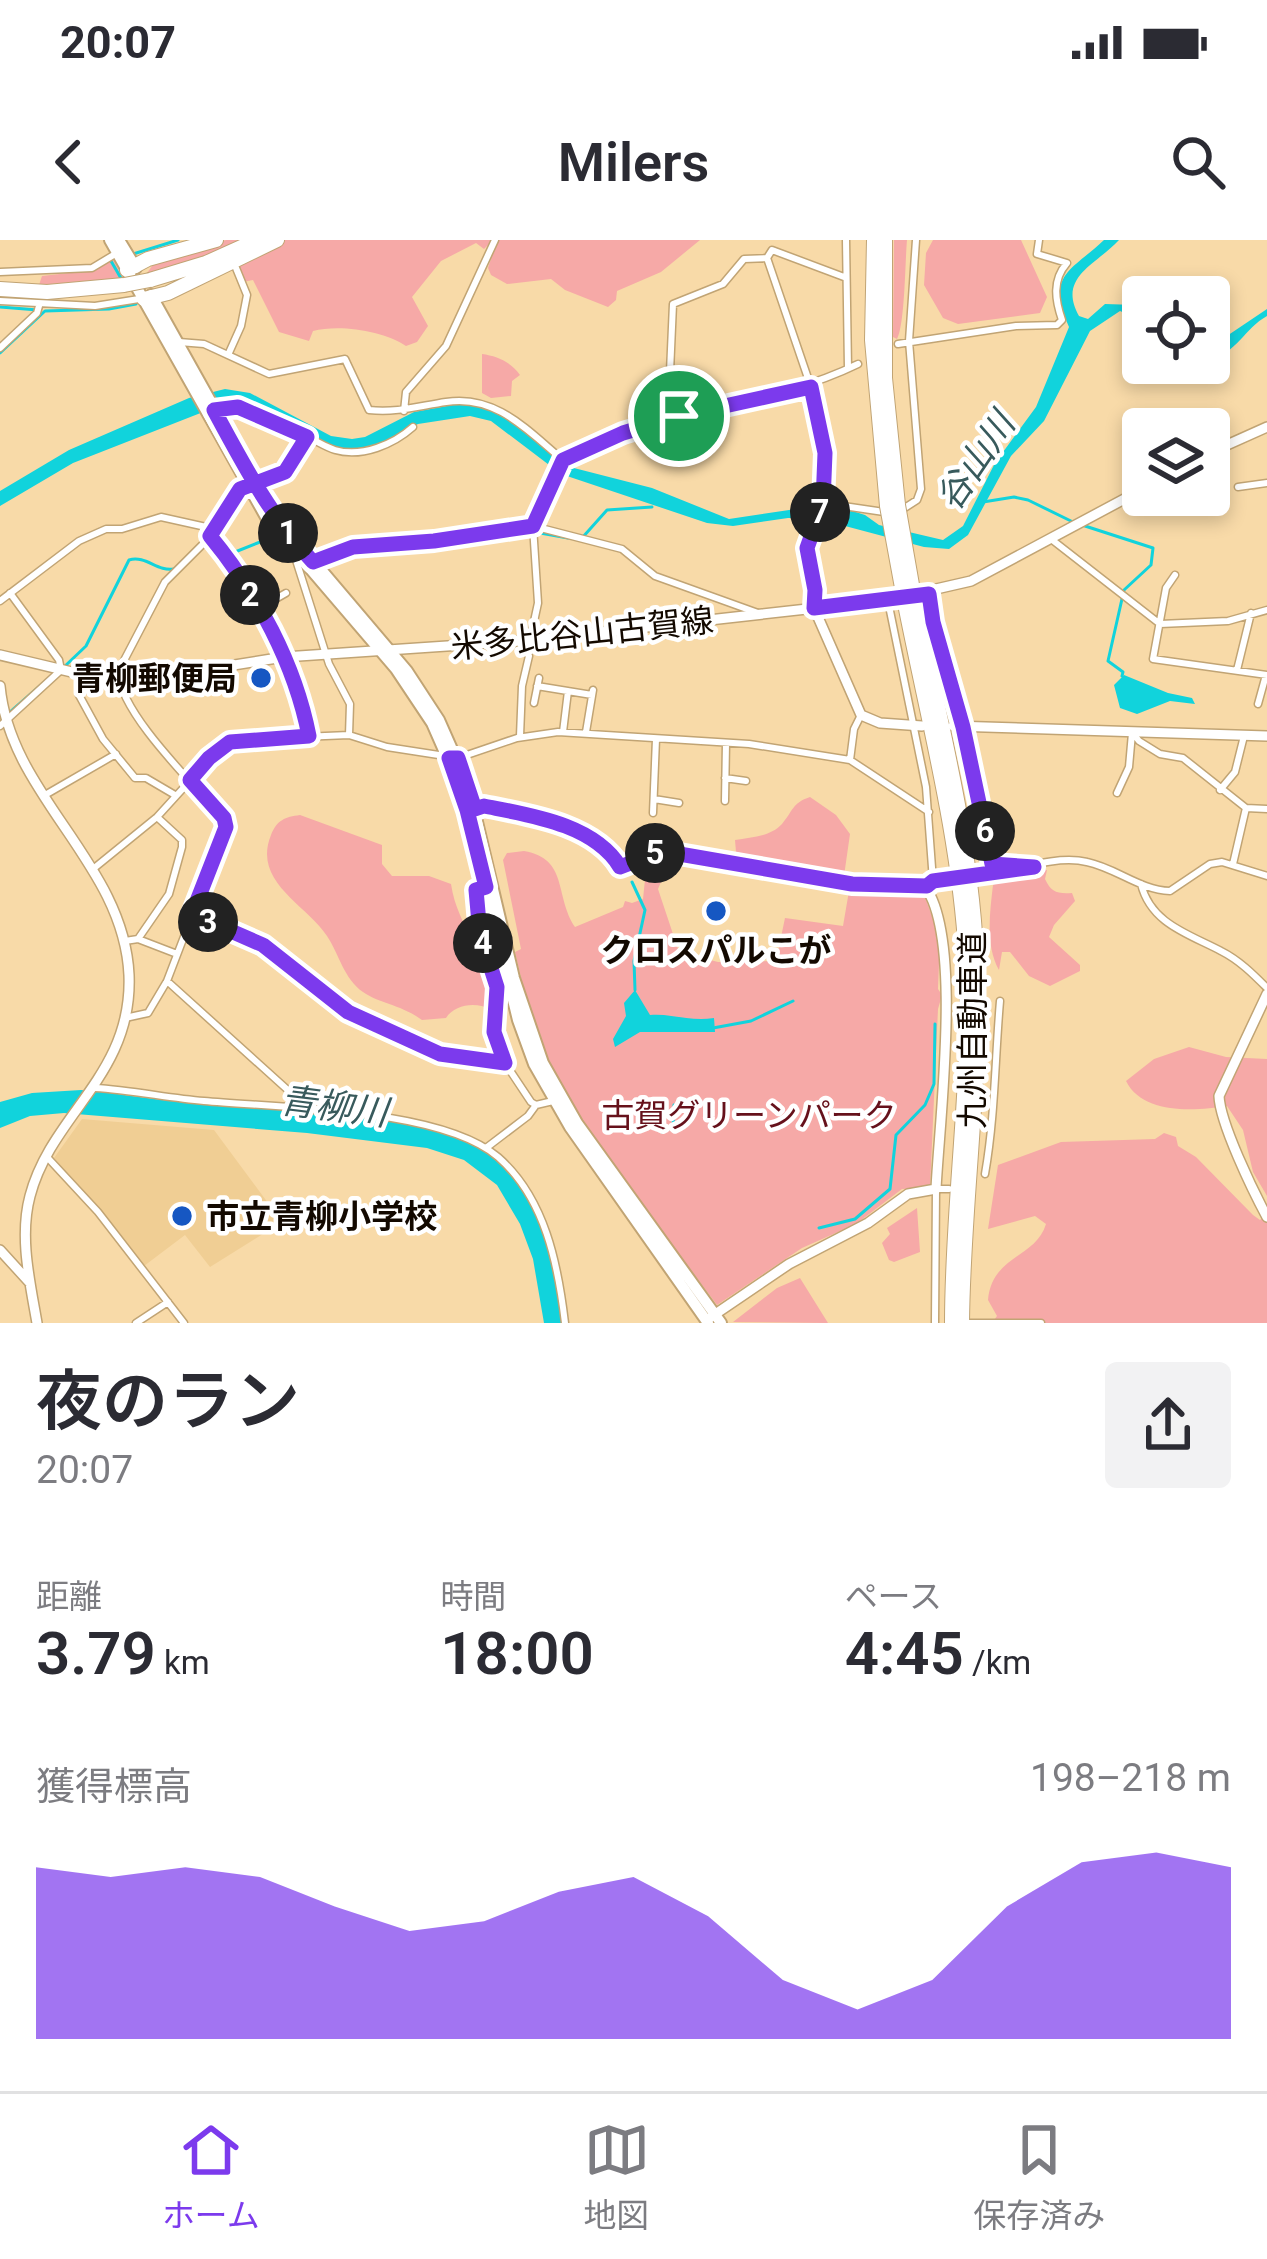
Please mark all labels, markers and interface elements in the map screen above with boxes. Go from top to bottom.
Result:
text: 20:07 [60,16,176,69]
icon: back [36,129,102,195]
icon: search [1165,129,1231,195]
text: Milers [558,131,709,194]
map controls [1122,276,1230,516]
button: locate [1122,276,1230,384]
pin [628,365,730,467]
icon: arrive [646,383,712,449]
water label: 谷山川 [928,402,1026,518]
button: layers [1122,408,1230,516]
pin: 7 [790,482,850,542]
text: 7 [811,492,829,531]
pin: 1 [258,503,318,563]
text: 1 [279,513,297,552]
pin: 2 [220,565,280,625]
text: 2 [241,575,259,614]
street label: 米多比谷山古賀線 [449,600,715,667]
place label: 青柳郵便局 [72,659,237,698]
marker: 青柳郵便局 [248,665,274,691]
pin: 6 [955,801,1015,861]
text: 6 [976,811,994,850]
pin: 5 [625,823,685,883]
text: 5 [646,833,664,872]
pin: 3 [178,892,238,952]
marker: クロスパルこが [703,898,729,924]
text: 3 [199,902,217,941]
pin: 4 [453,913,513,973]
text: 4 [474,923,492,962]
place label: クロスパルこが [601,931,832,970]
street label: 九州自動車道 [953,931,992,1129]
water label: 青柳川 [278,1080,394,1135]
park label: 古賀グリーンパーク [601,1096,897,1135]
place label: 市立青柳小学校 [206,1197,437,1236]
marker: 市立青柳小学校 [169,1203,195,1229]
button: share [1105,1362,1231,1488]
text: 夜のラン [36,1363,300,1440]
text: 20:07 [36,1447,133,1493]
text: 距離 [36,1577,102,1616]
text: 時間 [440,1577,506,1616]
text: ペース [845,1577,942,1616]
text: 3.79 [36,1618,156,1689]
text: 18:00 [440,1618,594,1689]
text: 4:45 [845,1618,964,1689]
text: km [156,1643,210,1682]
text: /km [964,1643,1031,1682]
text: 198–218 m [1030,1755,1231,1801]
text: 獲得標高 [36,1764,192,1810]
tab: ホーム [162,2117,260,2237]
tab: 地図 [584,2117,650,2237]
tab: 保存済み [973,2117,1105,2237]

